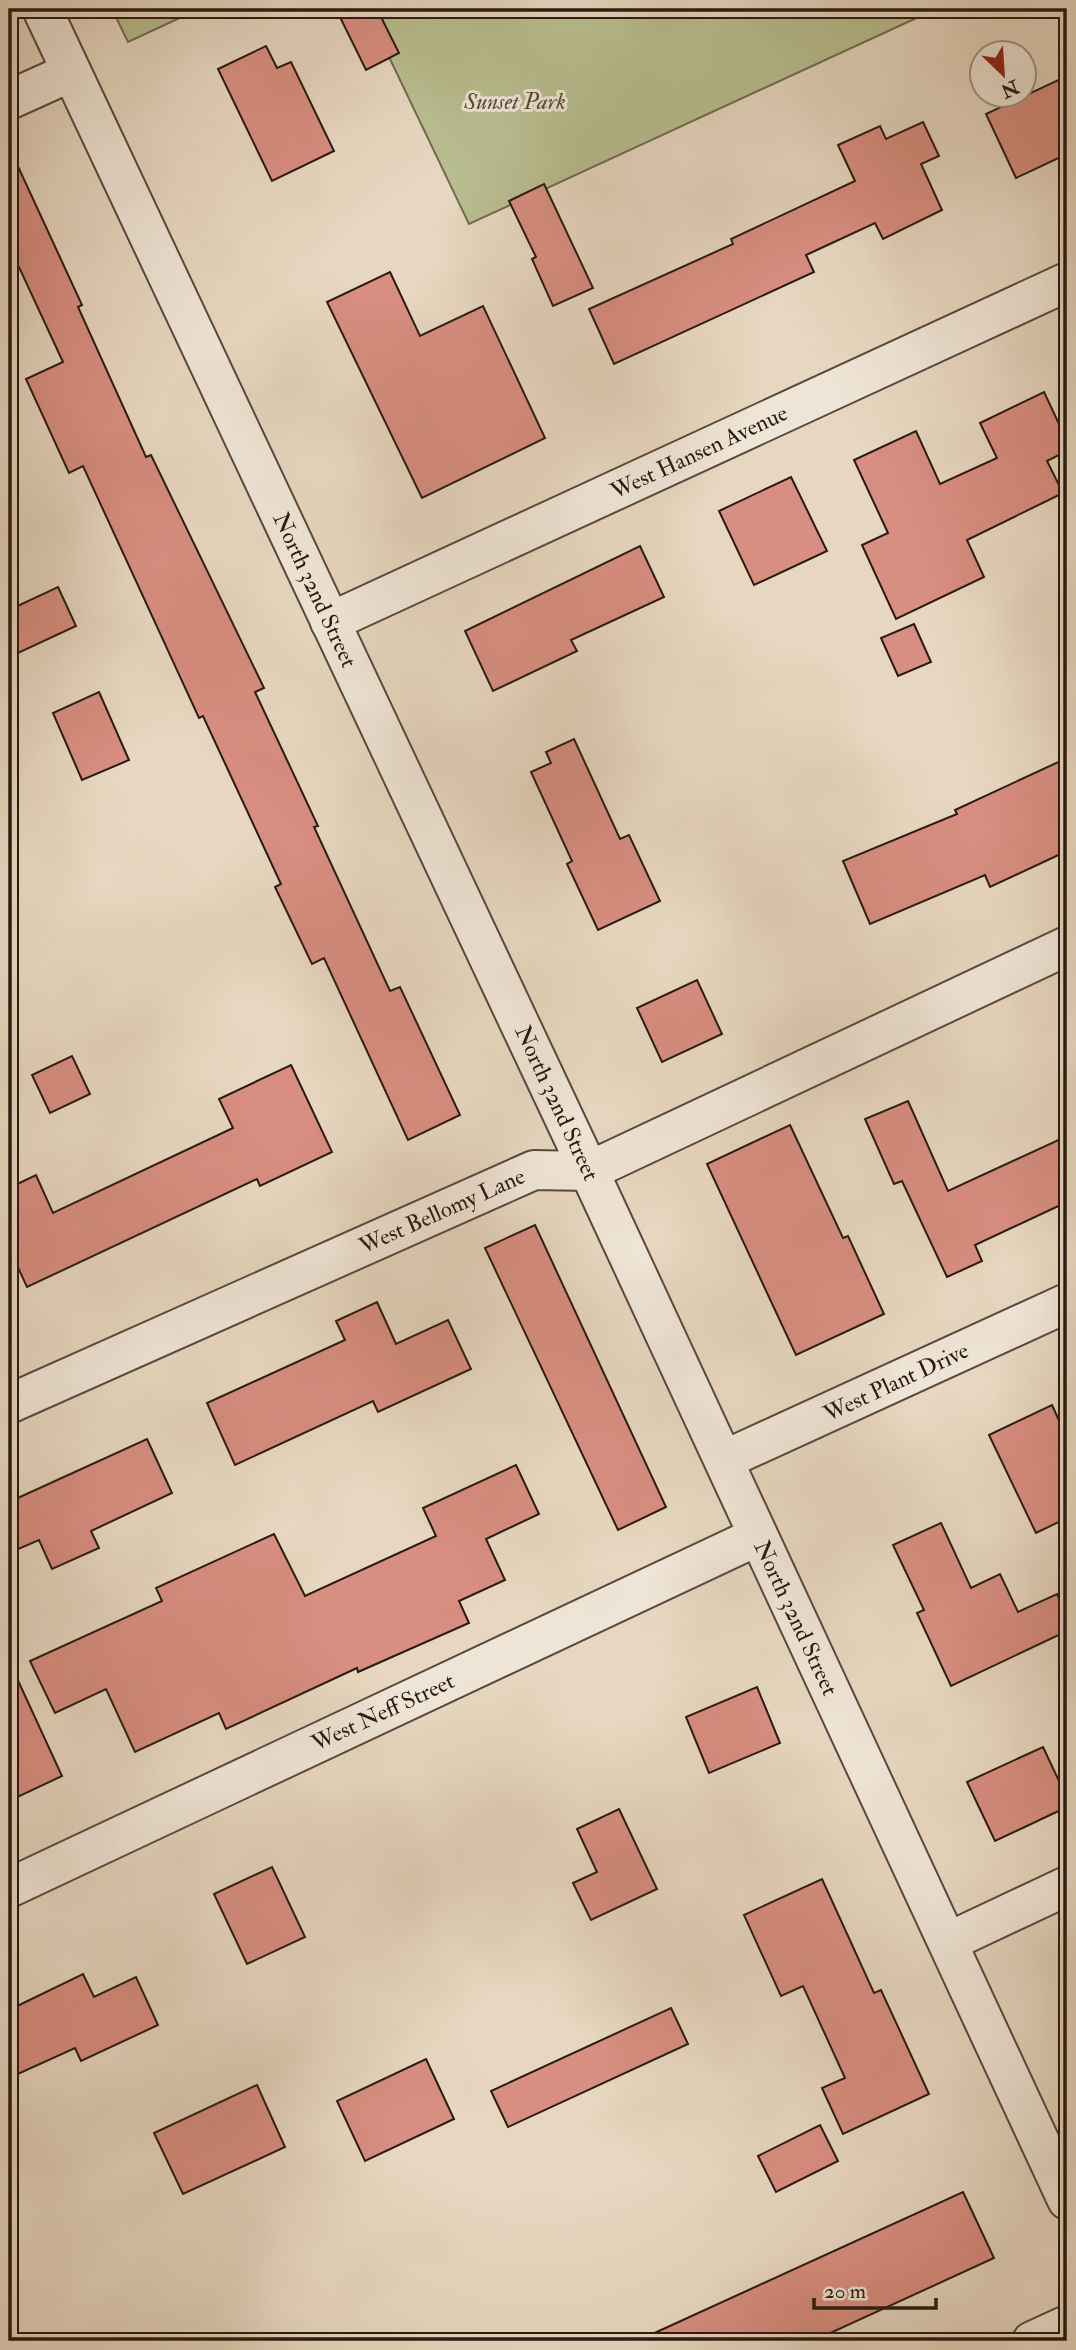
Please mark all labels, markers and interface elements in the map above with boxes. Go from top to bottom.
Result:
north arrow [968,38,1038,108]
text: N [996,74,1023,103]
park label: Sunset Park [463,87,566,116]
street label: West Hansen Avenue [605,398,793,506]
street label: North 32nd Street [266,508,364,672]
street label: North 32nd Street [508,1021,606,1185]
street label: West Bellomy Lane [354,1161,530,1261]
street label: West Plant Drive [818,1336,973,1429]
street label: North 32nd Street [747,1536,845,1700]
street label: West Neff Street [306,1666,459,1758]
scale bar [814,2266,936,2310]
text: 20 m [824,2278,866,2305]

